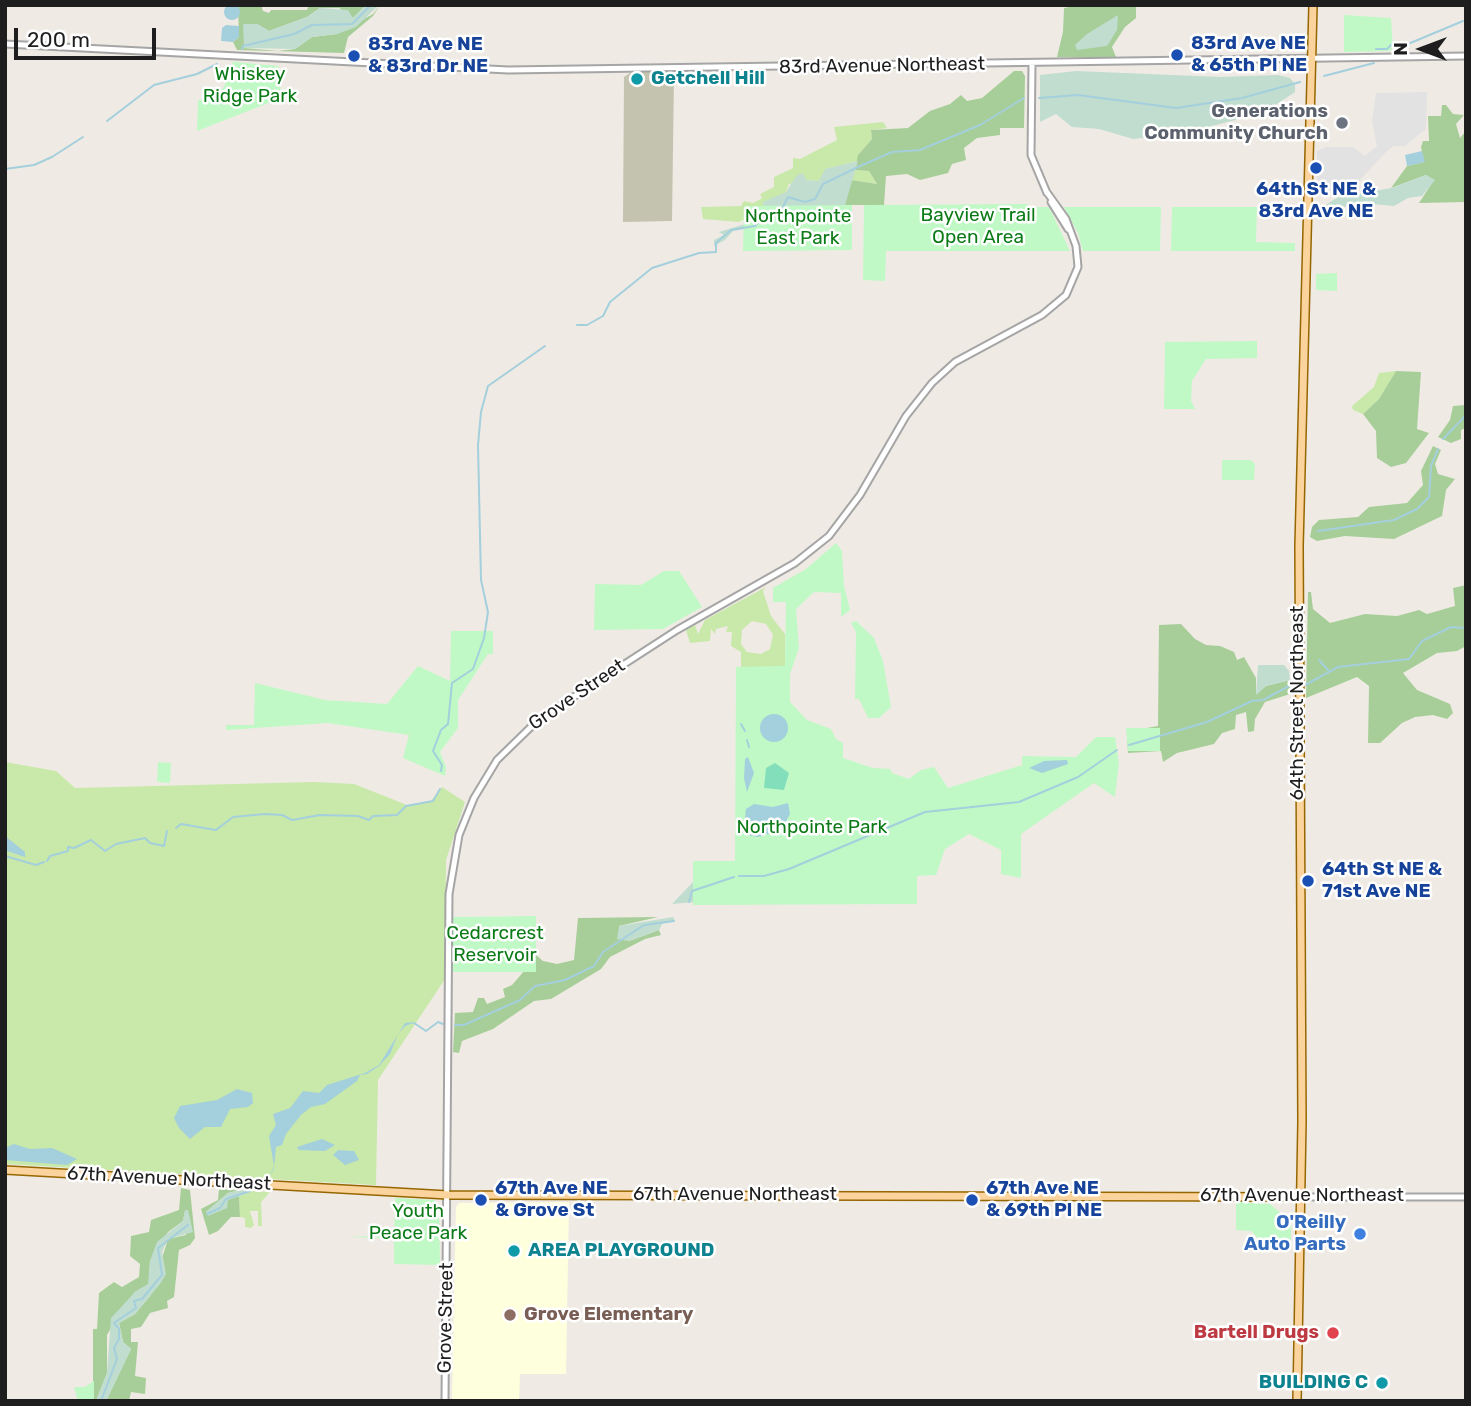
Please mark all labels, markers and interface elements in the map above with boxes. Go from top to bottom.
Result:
scale bar [18,14,159,58]
north arrow [1387,14,1457,84]
text: 200 m [27,27,90,52]
place label: 83rd Ave NE & 65th Pl NE [1191,33,1307,77]
place label: 83rd Ave NE & 83rd Dr NE [368,34,488,78]
text: N [1389,42,1412,56]
marker: 83rd Ave NE & 65th Pl NE [1169,47,1185,63]
marker: 83rd Ave NE & 83rd Dr NE [346,48,362,64]
street label: 83rd Avenue Northeast [779,53,985,79]
park label: Whiskey Ridge Park [203,64,297,108]
place label: Getchell Hill [651,68,765,90]
marker: Getchell Hill [629,71,645,87]
place label: Generations Community Church [1144,101,1328,145]
marker: Generations Community Church [1334,115,1350,131]
marker: 64th St NE & 83rd Ave NE [1308,160,1324,176]
place label: 64th St NE & 83rd Ave NE [1256,179,1376,223]
park label: Bayview Trail Open Area [920,205,1036,249]
park label: Northpointe East Park [745,206,851,250]
street label: 64th Street Northeast [1287,605,1309,801]
street label: Grove Street [525,655,629,735]
park label: Northpointe Park [737,817,887,839]
place label: 64th St NE & 71st Ave NE [1322,859,1442,903]
marker: 64th St NE & 71st Ave NE [1300,873,1316,889]
park label: Cedarcrest Reservoir [446,923,544,967]
street label: 67th Avenue Northeast [67,1162,271,1196]
place label: 67th Ave NE & Grove St [495,1178,608,1222]
place label: 67th Ave NE & 69th Pl NE [986,1178,1102,1222]
street label: 67th Avenue Northeast [633,1184,837,1206]
street label: 67th Avenue Northeast [1200,1185,1404,1207]
marker: 67th Ave NE & Grove St [473,1192,489,1208]
marker: 67th Ave NE & 69th Pl NE [964,1192,980,1208]
park label: Youth Peace Park [369,1201,467,1245]
place label: O'Reilly Auto Parts [1244,1212,1346,1256]
marker: O'Reilly Auto Parts [1352,1226,1368,1242]
place label: AREA PLAYGROUND [528,1240,714,1262]
marker: AREA PLAYGROUND [506,1243,522,1259]
street label: Grove Street [434,1262,458,1374]
place label: Grove Elementary [524,1304,693,1326]
marker: Grove Elementary [502,1307,518,1323]
place label: Bartell Drugs [1194,1322,1319,1344]
marker: Bartell Drugs [1325,1325,1341,1341]
place label: BUILDING C [1259,1372,1368,1394]
marker: BUILDING C [1374,1375,1390,1391]

